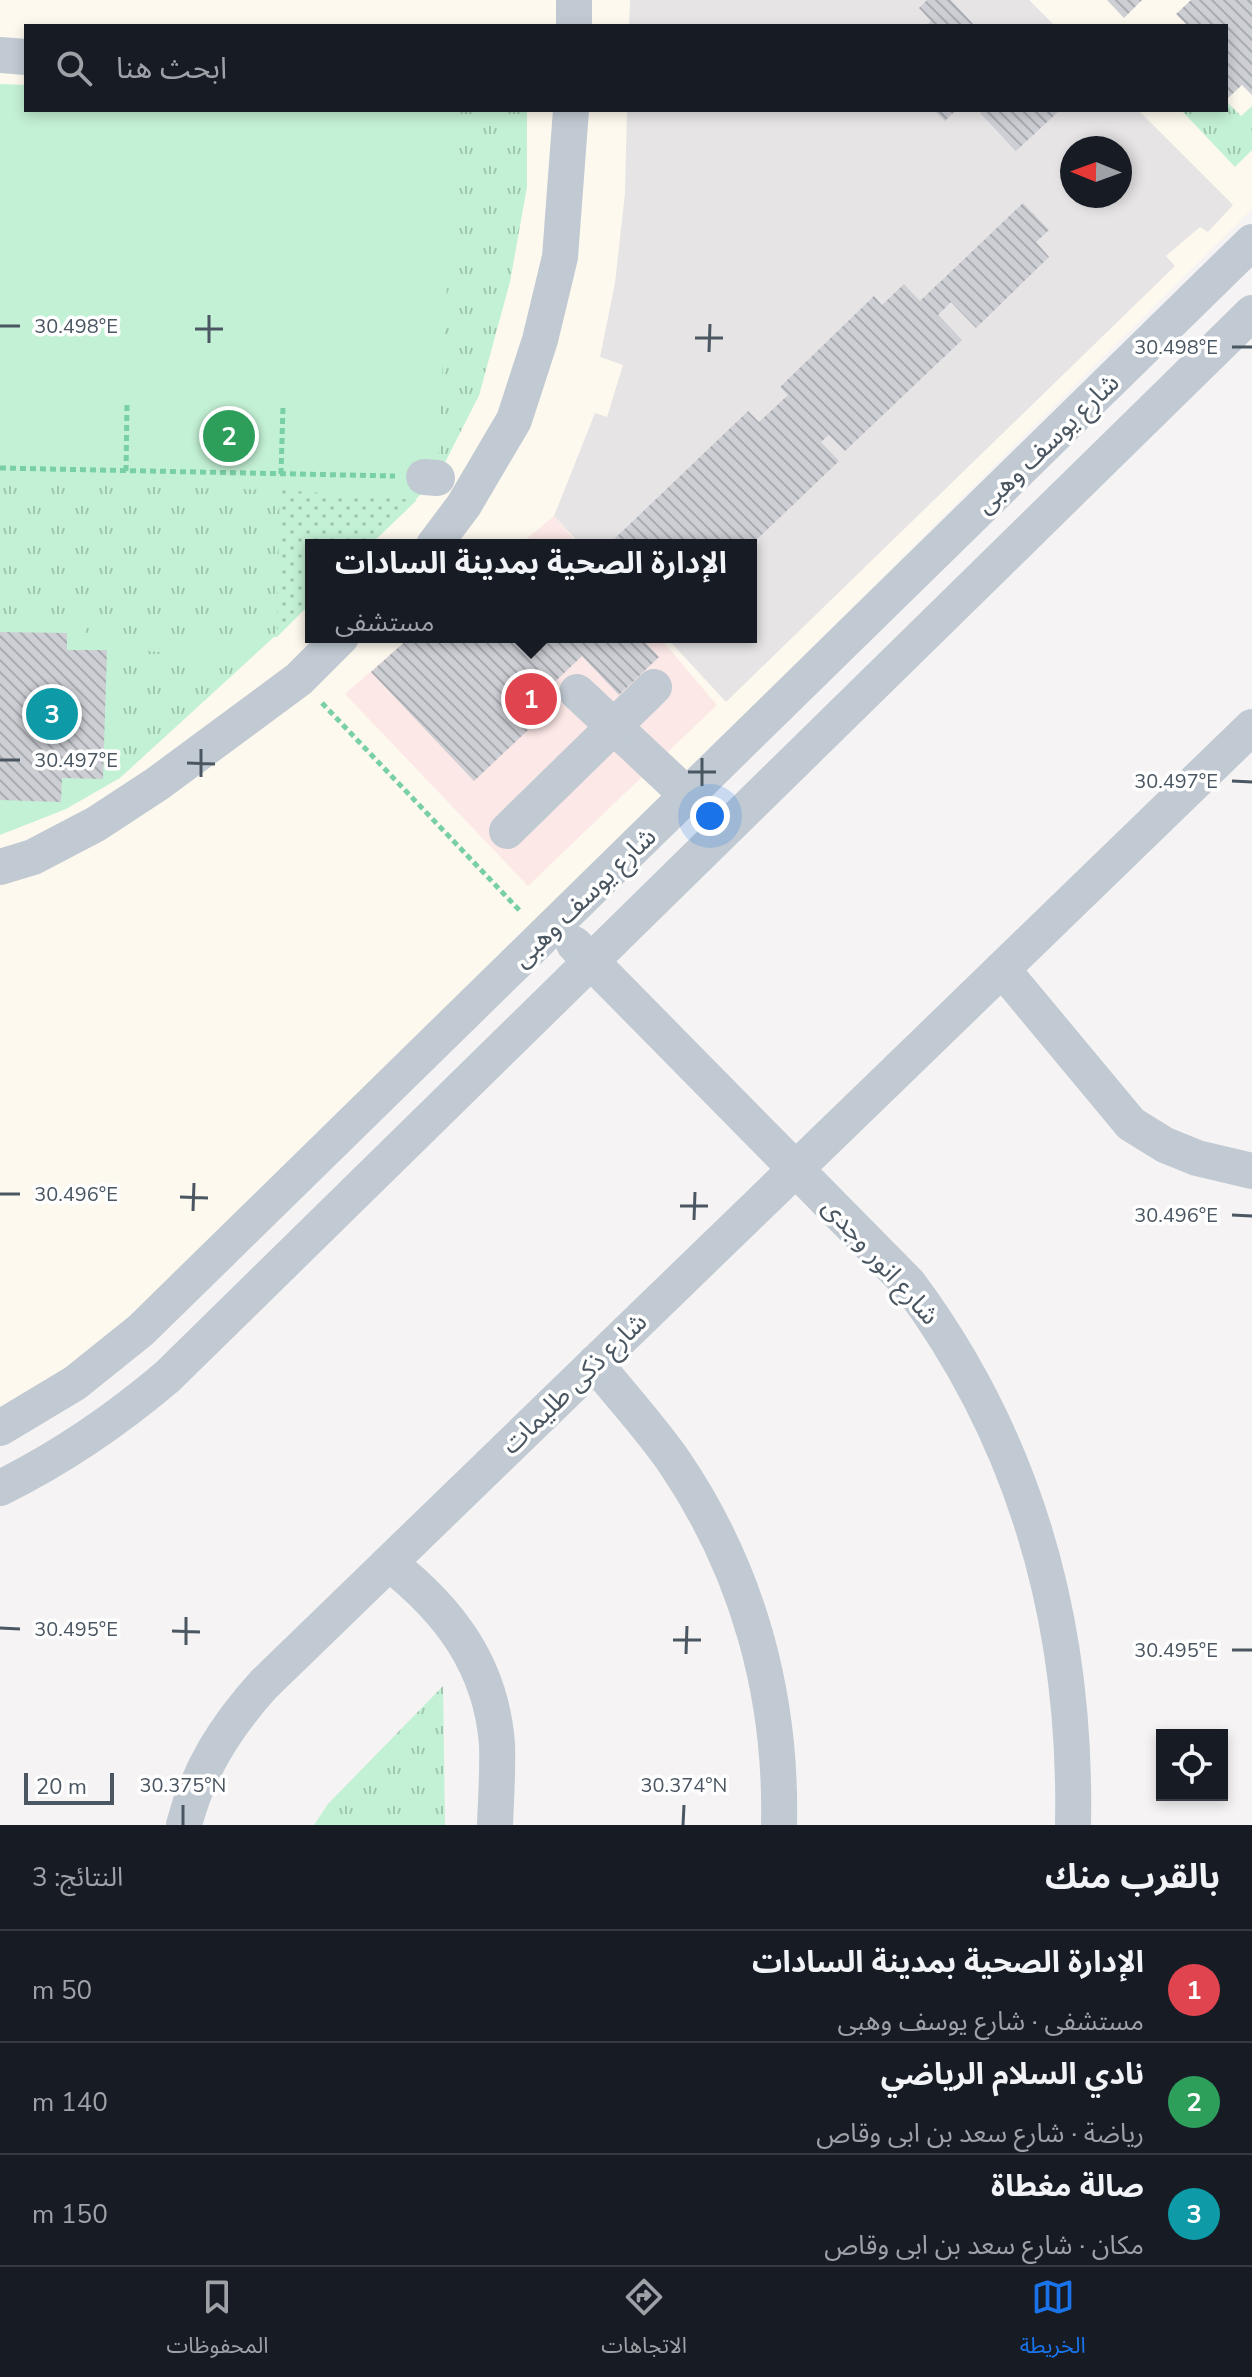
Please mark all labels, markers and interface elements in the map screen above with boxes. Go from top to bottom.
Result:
search box [24,24,1228,112]
icon: search [52,46,96,90]
text: ابحث هنا [116,48,227,89]
north arrow [1060,136,1132,208]
text: 30.498°E [34,313,118,340]
text: 30.498°E [1134,334,1218,361]
street label: شارع يوسف وهبى [968,366,1128,522]
pin: 2 [203,406,255,466]
popup [305,539,757,643]
text: الإدارة الصحية بمدينة السادات [335,543,727,584]
text: مستشفى [335,605,435,640]
pin: 1 [505,669,557,729]
pin: 3 [26,684,78,744]
text: 30.497°E [34,747,118,774]
text: 30.497°E [1134,768,1218,795]
your location [690,796,730,836]
street label: شارع يوسف وهبى [505,820,665,976]
text: 30.496°E [34,1181,118,1208]
street label: شارع انور وجدى [813,1190,947,1333]
text: 30.496°E [1134,1202,1218,1229]
street label: شارع ذكى طليمات [494,1305,655,1463]
text: 30.495°E [34,1616,118,1643]
text: 30.495°E [1134,1637,1218,1664]
map controls [1156,1729,1228,1801]
button: locate [1156,1729,1228,1801]
scale bar [24,1769,114,1805]
text: 20 m [36,1772,87,1802]
text: 30.375°N [140,1772,226,1799]
text: 30.374°N [641,1772,727,1799]
text: بالقرب منك [1045,1854,1220,1900]
text: النتائج: 3 [32,1860,123,1895]
text: الإدارة الصحية بمدينة السادات [752,1942,1144,1983]
text: 50 m [32,1973,92,2008]
text: 1 [1186,1973,1202,2008]
text: مستشفى · شارع يوسف وهبى [838,2004,1144,2039]
text: نادي السلام الرياضي [881,2054,1144,2095]
text: 140 m [32,2085,108,2120]
text: 2 [1186,2085,1202,2120]
text: رياضة · شارع سعد بن ابى وقاص [816,2116,1144,2151]
text: صالة مغطاة [991,2166,1144,2207]
text: 150 m [32,2197,108,2232]
text: 3 [1186,2197,1202,2232]
text: مكان · شارع سعد بن ابى وقاص [824,2228,1144,2263]
tab: المحفوظات [166,2275,268,2369]
tab: الاتجاهات [601,2275,687,2369]
tab: الخريطة [1020,2275,1086,2369]

